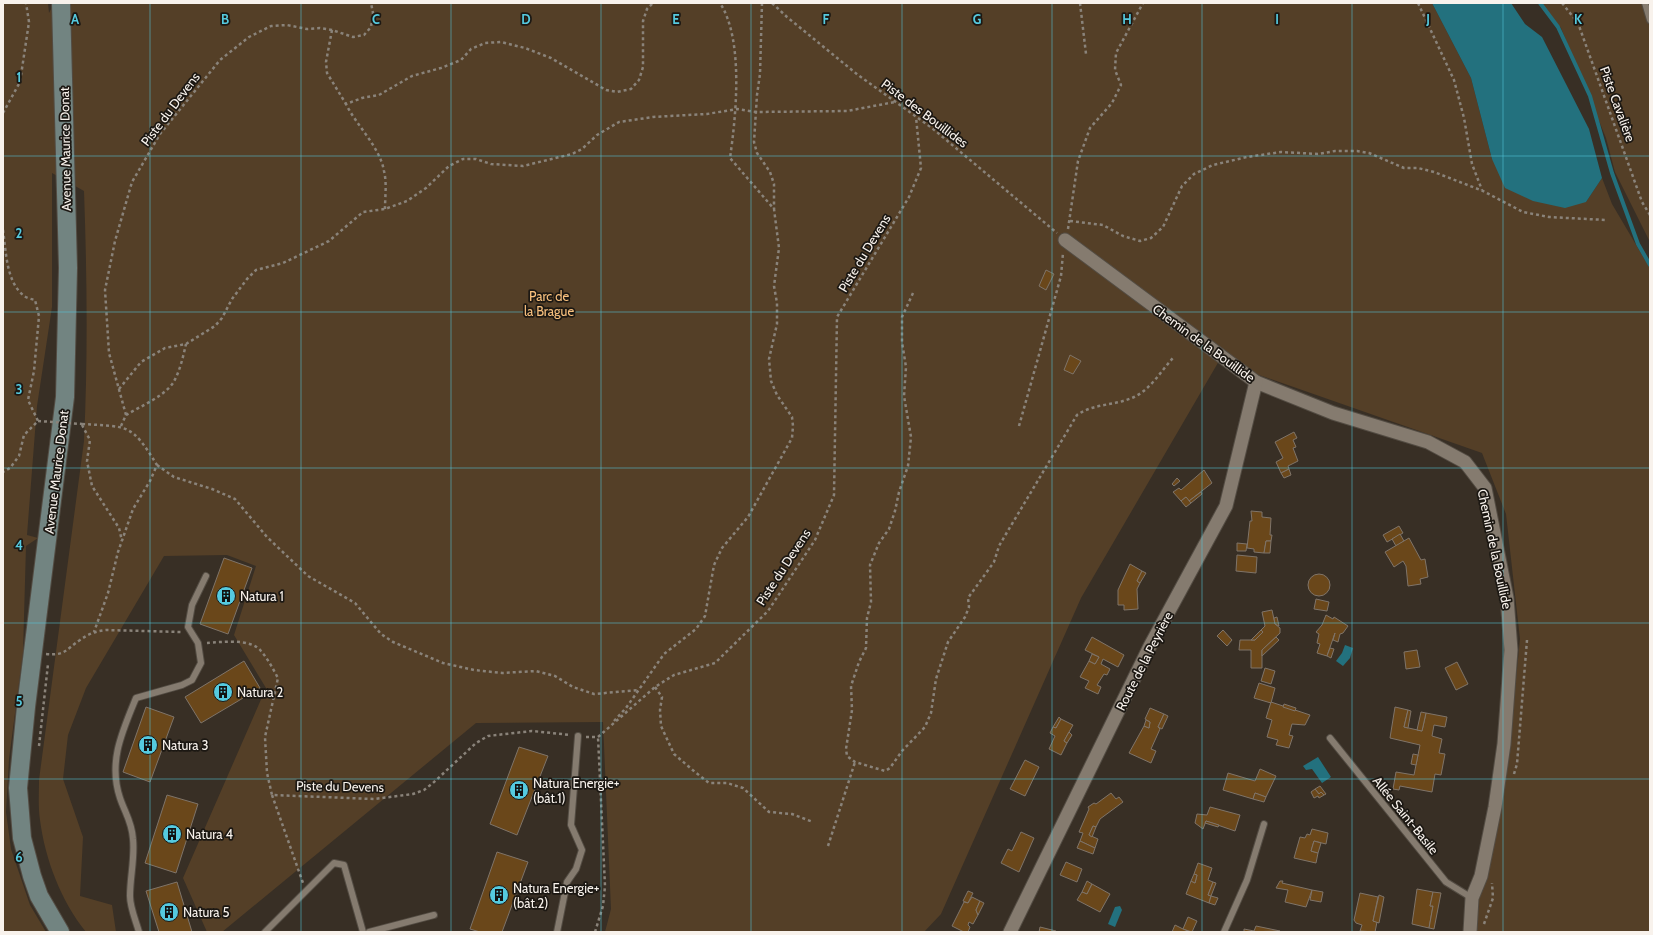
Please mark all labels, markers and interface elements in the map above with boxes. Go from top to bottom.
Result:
text: A [71,11,80,27]
text: B [221,11,229,27]
text: C [372,11,380,27]
text: D [521,11,531,27]
text: E [672,11,680,27]
text: F [823,11,830,27]
text: G [973,11,982,27]
text: H [1122,11,1132,27]
text: I [1275,11,1279,27]
text: J [1425,11,1430,27]
text: K [1574,11,1583,27]
street label: Piste Cavalière [1597,64,1639,144]
text: 1 [17,69,21,85]
street label: Piste du Devens [137,69,203,149]
street label: Piste des Bouillides [879,75,972,151]
street label: Avenue Maurice Donat [56,86,74,211]
street label: Piste du Devens [835,211,894,295]
text: 2 [16,225,23,241]
park label: Parc de la Brague [524,288,574,319]
street label: Chemin de la Bouillide [1150,301,1258,386]
text: 3 [15,381,23,397]
street label: Avenue Maurice Donat [40,409,72,535]
street label: Chemin de la Bouillide [1474,488,1516,611]
street label: Piste du Devens [752,525,814,608]
text: 4 [15,537,23,553]
building icon: Natura 1 [215,585,237,607]
place label: Natura 1 [240,588,284,604]
street label: Route de la Peyrière [1112,608,1176,713]
building icon: Natura 2 [212,681,234,703]
place label: Natura 2 [237,684,284,700]
text: 5 [16,693,23,709]
building icon: Natura 3 [137,734,159,756]
place label: Natura 3 [162,737,209,753]
street label: Allée Saint-Basile [1370,773,1443,857]
place label: Natura Energie+ (bât.1) [533,775,620,806]
street label: Piste du Devens [296,777,385,795]
building icon: Natura Energie+ (bât.1) [508,779,530,801]
building icon: Natura 4 [161,823,183,845]
place label: Natura 4 [186,826,234,842]
text: 6 [15,849,23,865]
place label: Natura Energie+ (bât.2) [513,880,600,911]
building icon: Natura Energie+ (bât.2) [488,884,510,906]
building icon: Natura 5 [158,901,180,923]
place label: Natura 5 [183,904,230,920]

